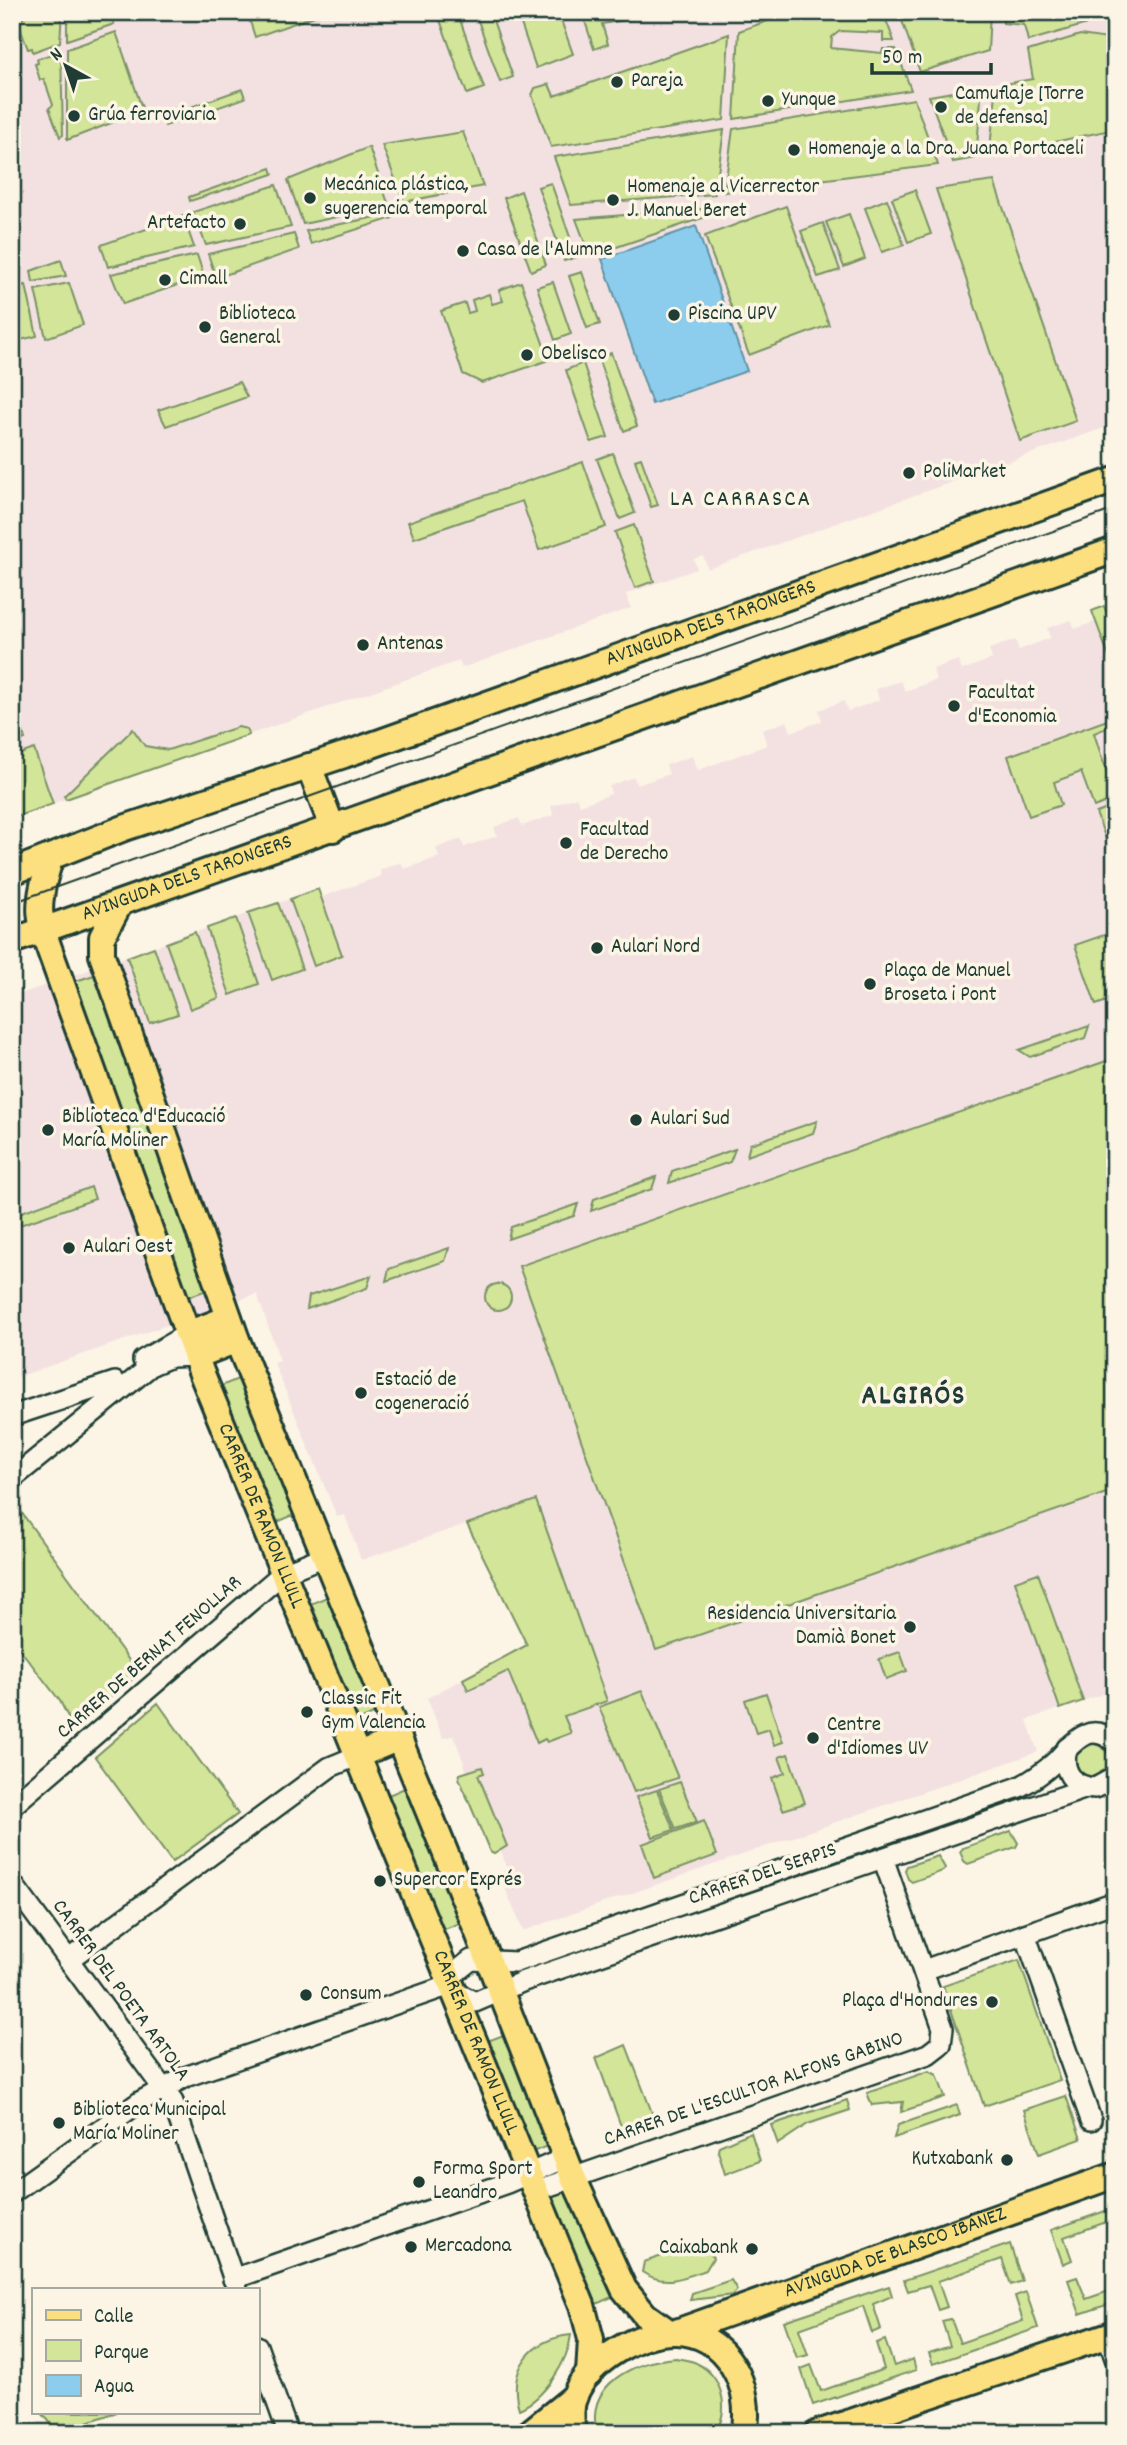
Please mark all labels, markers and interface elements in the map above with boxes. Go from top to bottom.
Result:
north arrow [32,32,102,102]
scale bar [872,32,990,76]
text: N [45,42,70,69]
text: 50 m [882,44,922,74]
place label: Pareja [631,67,684,97]
marker: Pareja [609,74,625,90]
place label: Camuflaje [Torre de defensa] [955,80,1084,134]
place label: Yunque [782,86,836,116]
marker: Yunque [760,93,776,109]
marker: Camuflaje [Torre de defensa] [933,99,949,115]
place label: Grúa ferroviaria [88,101,217,131]
marker: Grúa ferroviaria [66,108,82,124]
place label: Homenaje a la Dra. Juana Portaceli [808,135,1084,165]
marker: Homenaje a la Dra. Juana Portaceli [786,142,802,158]
place label: Mecánica plástica, sugerencia temporal [324,171,487,225]
place label: Homenaje al Vicerrector J. Manuel Beret [627,173,820,227]
marker: Mecánica plástica, sugerencia temporal [302,190,318,206]
marker: Homenaje al Vicerrector J. Manuel Beret [605,192,621,208]
place label: Artefacto [147,209,226,239]
marker: Artefacto [232,216,248,232]
place label: Casa de l'Alumne [477,236,613,266]
marker: Casa de l'Alumne [455,243,471,259]
place label: Cimall [179,265,228,295]
marker: Cimall [157,272,173,288]
place label: Biblioteca General [219,300,297,354]
place label: Piscina UPV [688,300,777,330]
marker: Piscina UPV [666,307,682,323]
marker: Biblioteca General [197,319,213,335]
place label: Obelisco [541,340,607,370]
marker: Obelisco [519,347,535,363]
place label: PoliMarket [923,458,1007,488]
marker: PoliMarket [901,465,917,481]
district label: LA CARRASCA [670,484,812,517]
street label: AVINGUDA DELS TARONGERS [602,573,821,675]
place label: Antenas [377,630,444,660]
marker: Antenas [355,637,371,653]
place label: Facultat d'Economia [968,679,1058,733]
marker: Facultat d'Economia [946,698,962,714]
place label: Facultad de Derecho [580,816,668,870]
street label: AVINGUDA DELS TARONGERS [78,828,297,930]
marker: Facultad de Derecho [558,835,574,851]
place label: Aulari Nord [611,933,700,963]
marker: Aulari Nord [589,940,605,956]
place label: Plaça de Manuel Broseta i Pont [884,957,1011,1011]
marker: Plaça de Manuel Broseta i Pont [862,976,878,992]
place label: Biblioteca d'Educació María Moliner [62,1103,226,1157]
place label: Aulari Sud [650,1105,730,1135]
marker: Aulari Sud [628,1112,644,1128]
marker: Biblioteca d'Educació María Moliner [40,1122,56,1138]
place label: Aulari Oest [83,1233,173,1263]
marker: Aulari Oest [61,1240,77,1256]
place label: Estació de cogeneració [375,1366,469,1420]
district label: ALGIRÓS [862,1378,966,1418]
marker: Estació de cogeneració [353,1385,369,1401]
street label: CARRER DE RAMON LLULL [209,1419,312,1614]
street label: CARRER DE BERNAT FENOLLAR [51,1569,249,1747]
place label: Residencia Universitaria Damià Bonet [707,1600,897,1654]
marker: Residencia Universitaria Damià Bonet [902,1619,918,1635]
place label: Classic Fit Gym Valencia [321,1685,427,1739]
marker: Classic Fit Gym Valencia [299,1704,315,1720]
place label: Centre d'Idiomes UV [827,1711,928,1765]
marker: Centre d'Idiomes UV [805,1730,821,1746]
street label: CARRER DEL SERPIS [685,1836,841,1914]
place label: Supercor Exprés [394,1866,522,1896]
marker: Supercor Exprés [372,1873,388,1889]
street label: CARRER DEL POETA ARTOLA [44,1894,196,2088]
street label: CARRER DE RAMON LLULL [424,1946,527,2141]
place label: Consum [320,1980,382,2010]
marker: Consum [298,1987,314,2003]
place label: Plaça d'Hondures [842,1987,978,2017]
marker: Plaça d'Hondures [984,1994,1000,2010]
street label: CARRER DE L'ESCULTOR ALFONS GABINO [600,2025,908,2155]
place label: Biblioteca Municipal María Moliner [73,2096,226,2150]
marker: Biblioteca Municipal María Moliner [51,2115,67,2131]
place label: Kutxabank [912,2145,993,2175]
marker: Kutxabank [999,2152,1015,2168]
place label: Forma Sport Leandro [433,2155,533,2209]
marker: Forma Sport Leandro [411,2174,427,2190]
street label: AVINGUDA DE BLASCO IBÁÑEZ [780,2200,1011,2307]
place label: Mercadona [425,2232,513,2262]
place label: Caixabank [659,2234,738,2264]
marker: Mercadona [403,2239,419,2255]
marker: Caixabank [744,2241,760,2257]
legend [32,2288,259,2414]
text: Calle [94,2303,133,2333]
text: Parque [94,2339,149,2369]
text: Agua [94,2373,135,2403]

